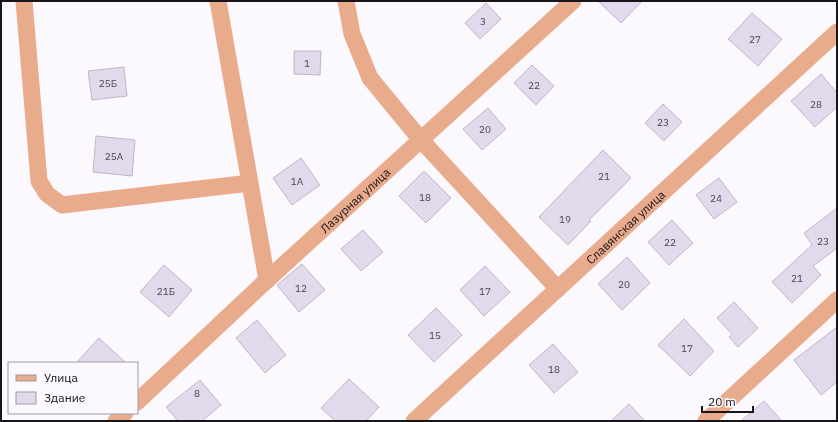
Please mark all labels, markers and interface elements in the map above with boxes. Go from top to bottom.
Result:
house number: 3 [480,15,486,28]
house number: 27 [749,33,761,46]
house number: 1 [304,57,310,70]
house number: 25Б [99,77,117,90]
house number: 22 [528,79,540,92]
house number: 28 [810,98,822,111]
house number: 23 [657,116,669,129]
house number: 20 [479,123,491,136]
house number: 25А [105,150,124,163]
street label: Лазурная улица [317,164,393,236]
house number: 21 [598,170,610,183]
house number: 1А [291,175,304,188]
street label: Славянская улица [583,186,668,267]
house number: 18 [419,191,431,204]
house number: 24 [710,192,722,205]
house number: 19 [559,213,571,226]
house number: 23 [817,235,829,248]
house number: 22 [664,236,676,249]
house number: 21 [791,272,803,285]
house number: 20 [618,278,630,291]
house number: 12 [295,282,307,295]
house number: 21Б [157,285,175,298]
house number: 17 [479,285,491,298]
house number: 15 [429,329,441,342]
house number: 17 [681,342,693,355]
legend [8,362,138,414]
house number: 18 [548,363,560,376]
text: Улица [44,370,78,385]
house number: 8 [194,387,200,400]
scale bar [702,388,753,414]
text: Здание [44,390,86,405]
text: 20 m [708,394,736,409]

